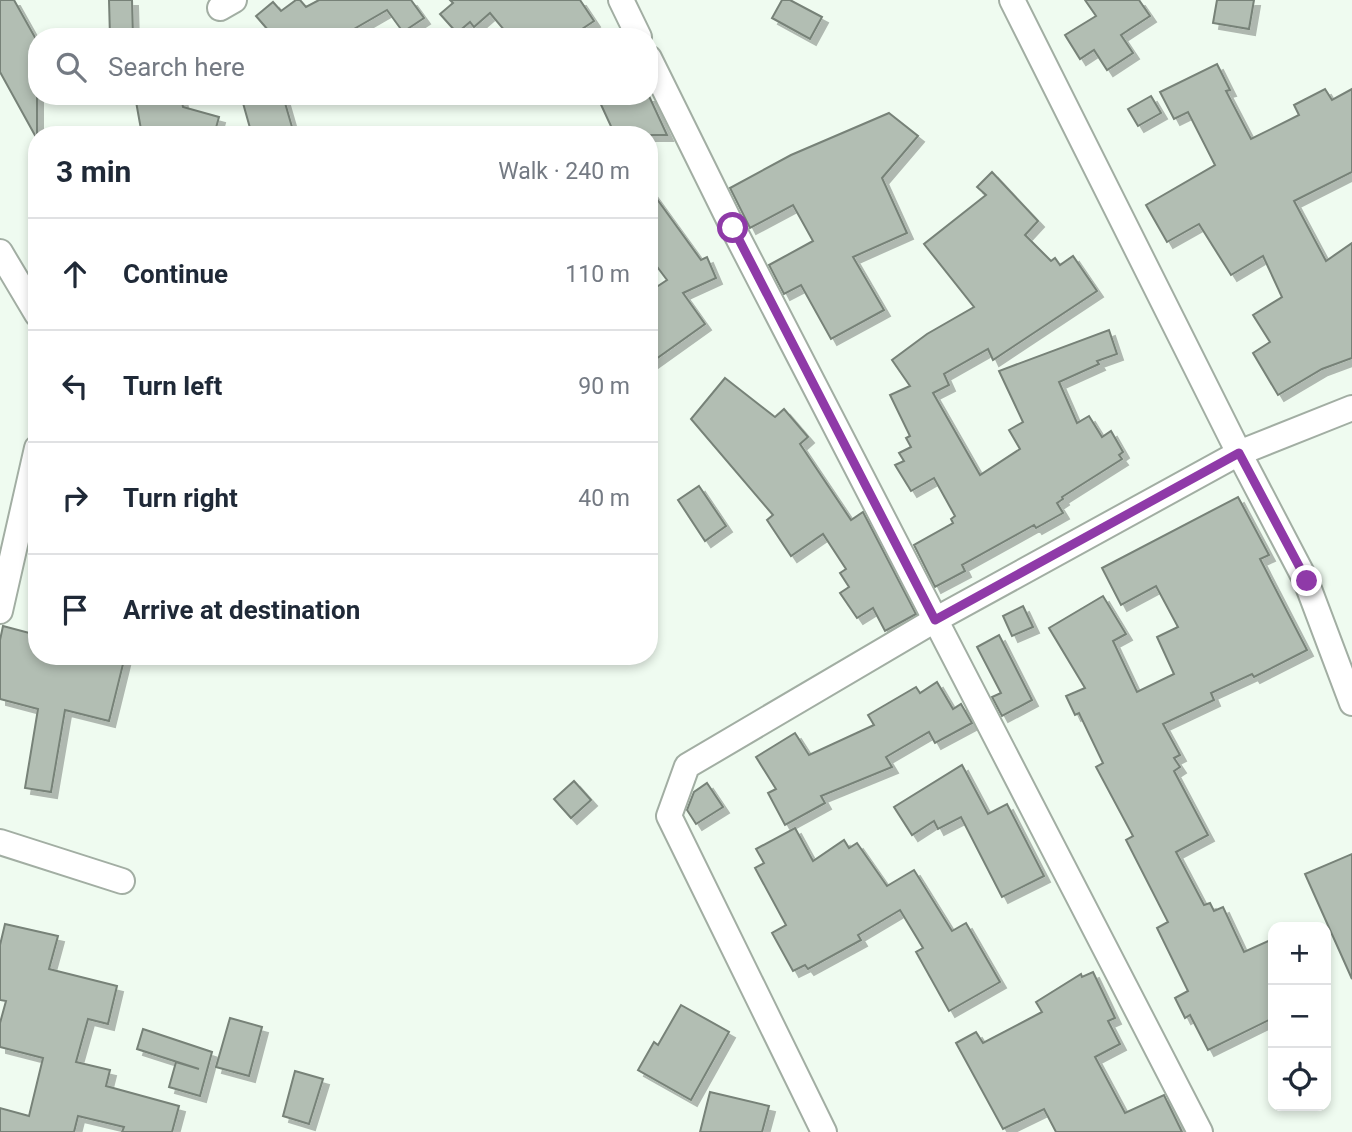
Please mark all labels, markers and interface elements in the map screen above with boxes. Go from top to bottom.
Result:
search box [28,28,658,105]
icon: search [52,48,90,86]
text: Search here [108,52,245,82]
text: 3 min [56,154,131,189]
text: Walk · 240 m [498,158,630,185]
route start [717,212,748,243]
icon: ahead [56,255,94,293]
text: Continue [123,259,228,289]
text: 110 m [565,261,630,288]
icon: left [56,367,94,405]
text: Turn left [123,371,222,401]
text: 90 m [578,373,630,400]
icon: right [56,479,94,517]
text: Turn right [123,483,238,513]
text: 40 m [578,485,630,512]
route end [1291,565,1322,596]
icon: arrive [56,591,94,629]
text: Arrive at destination [123,595,360,625]
map controls [1268,922,1331,1111]
button: + [1268,922,1331,985]
button: − [1268,985,1331,1048]
button: locate [1268,1048,1331,1111]

